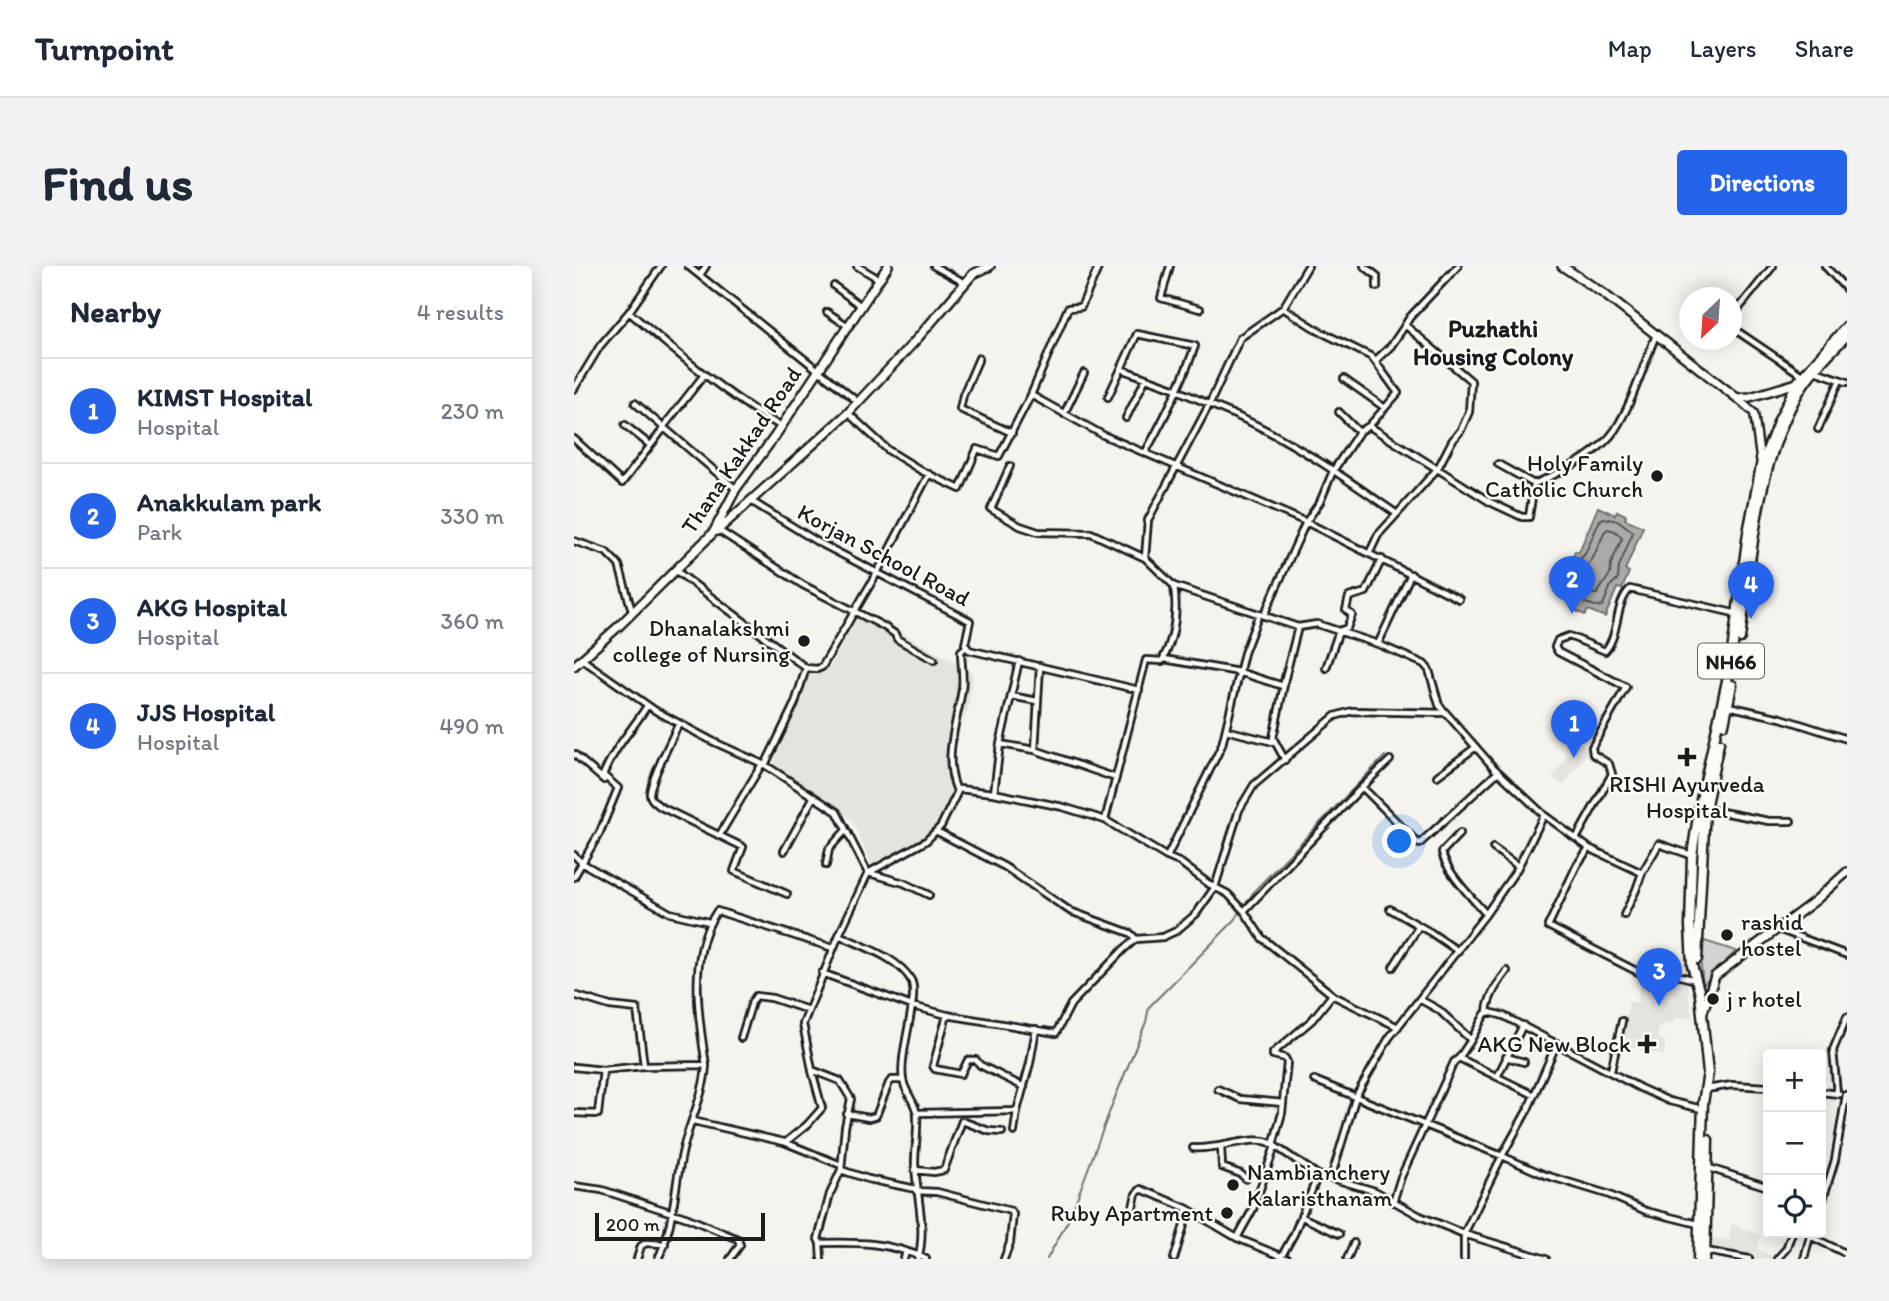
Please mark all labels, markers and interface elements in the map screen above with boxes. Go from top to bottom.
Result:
text: Turnpoint [35,29,174,68]
text: Map [1608,34,1652,63]
text: Layers [1690,34,1757,63]
text: Share [1795,34,1854,63]
button: Directions [1677,150,1847,215]
text: Find us [42,153,193,212]
north arrow [1679,287,1742,350]
text: Nearby [70,293,161,330]
text: 4 results [417,298,504,326]
district label: Puzhathi Housing Colony [1413,314,1574,372]
street label: Thana Kakkad Road [675,361,808,539]
text: KIMST Hospital [137,381,312,413]
text: 1 [88,397,98,425]
text: 230 m [441,397,504,425]
text: Hospital [137,413,219,441]
place label: Holy Family Catholic Church [1485,449,1643,503]
marker: Holy Family Catholic Church [1649,468,1665,484]
text: Anakkulam park [137,486,321,518]
street label: Korjan School Road [793,498,975,612]
text: 2 [87,502,99,530]
text: 330 m [440,502,504,530]
text: Park [137,518,182,546]
pin: 2 [1549,556,1595,614]
pin: 4 [1728,561,1774,619]
text: AKG Hospital [137,591,287,623]
text: 3 [87,607,99,635]
text: 360 m [441,607,504,635]
place label: Dhanalakshmi college of Nursing [612,614,790,668]
text: Hospital [137,623,219,651]
marker: Dhanalakshmi college of Nursing [796,633,812,649]
road number: NH66 [1698,644,1764,678]
text: JJS Hospital [137,696,275,728]
pin: 1 [1551,700,1597,758]
text: 4 [86,712,100,740]
text: 490 m [439,712,504,740]
text: Hospital [137,728,219,756]
marker: RISHI Ayurveda Hospital [1677,747,1697,767]
place label: RISHI Ayurveda Hospital [1609,770,1765,824]
your location [1382,824,1416,858]
place label: rashid hostel [1741,908,1803,962]
marker: rashid hostel [1719,927,1735,943]
pin: 3 [1636,948,1682,1006]
place label: j r hotel [1726,985,1802,1013]
marker: j r hotel [1705,991,1721,1007]
place label: AKG New Block [1477,1030,1631,1058]
marker: AKG New Block [1637,1034,1657,1054]
map controls [1763,1049,1826,1238]
button: + [1763,1049,1826,1112]
button: − [1763,1112,1826,1175]
place label: Nambianchery Kalaristhanam [1247,1158,1392,1212]
button: locate [1763,1175,1826,1238]
marker: Nambianchery Kalaristhanam [1225,1177,1241,1193]
place label: Ruby Apartment [1050,1199,1213,1227]
marker: Ruby Apartment [1219,1205,1235,1221]
scale bar [595,1210,765,1242]
text: 200 m [606,1213,660,1236]

